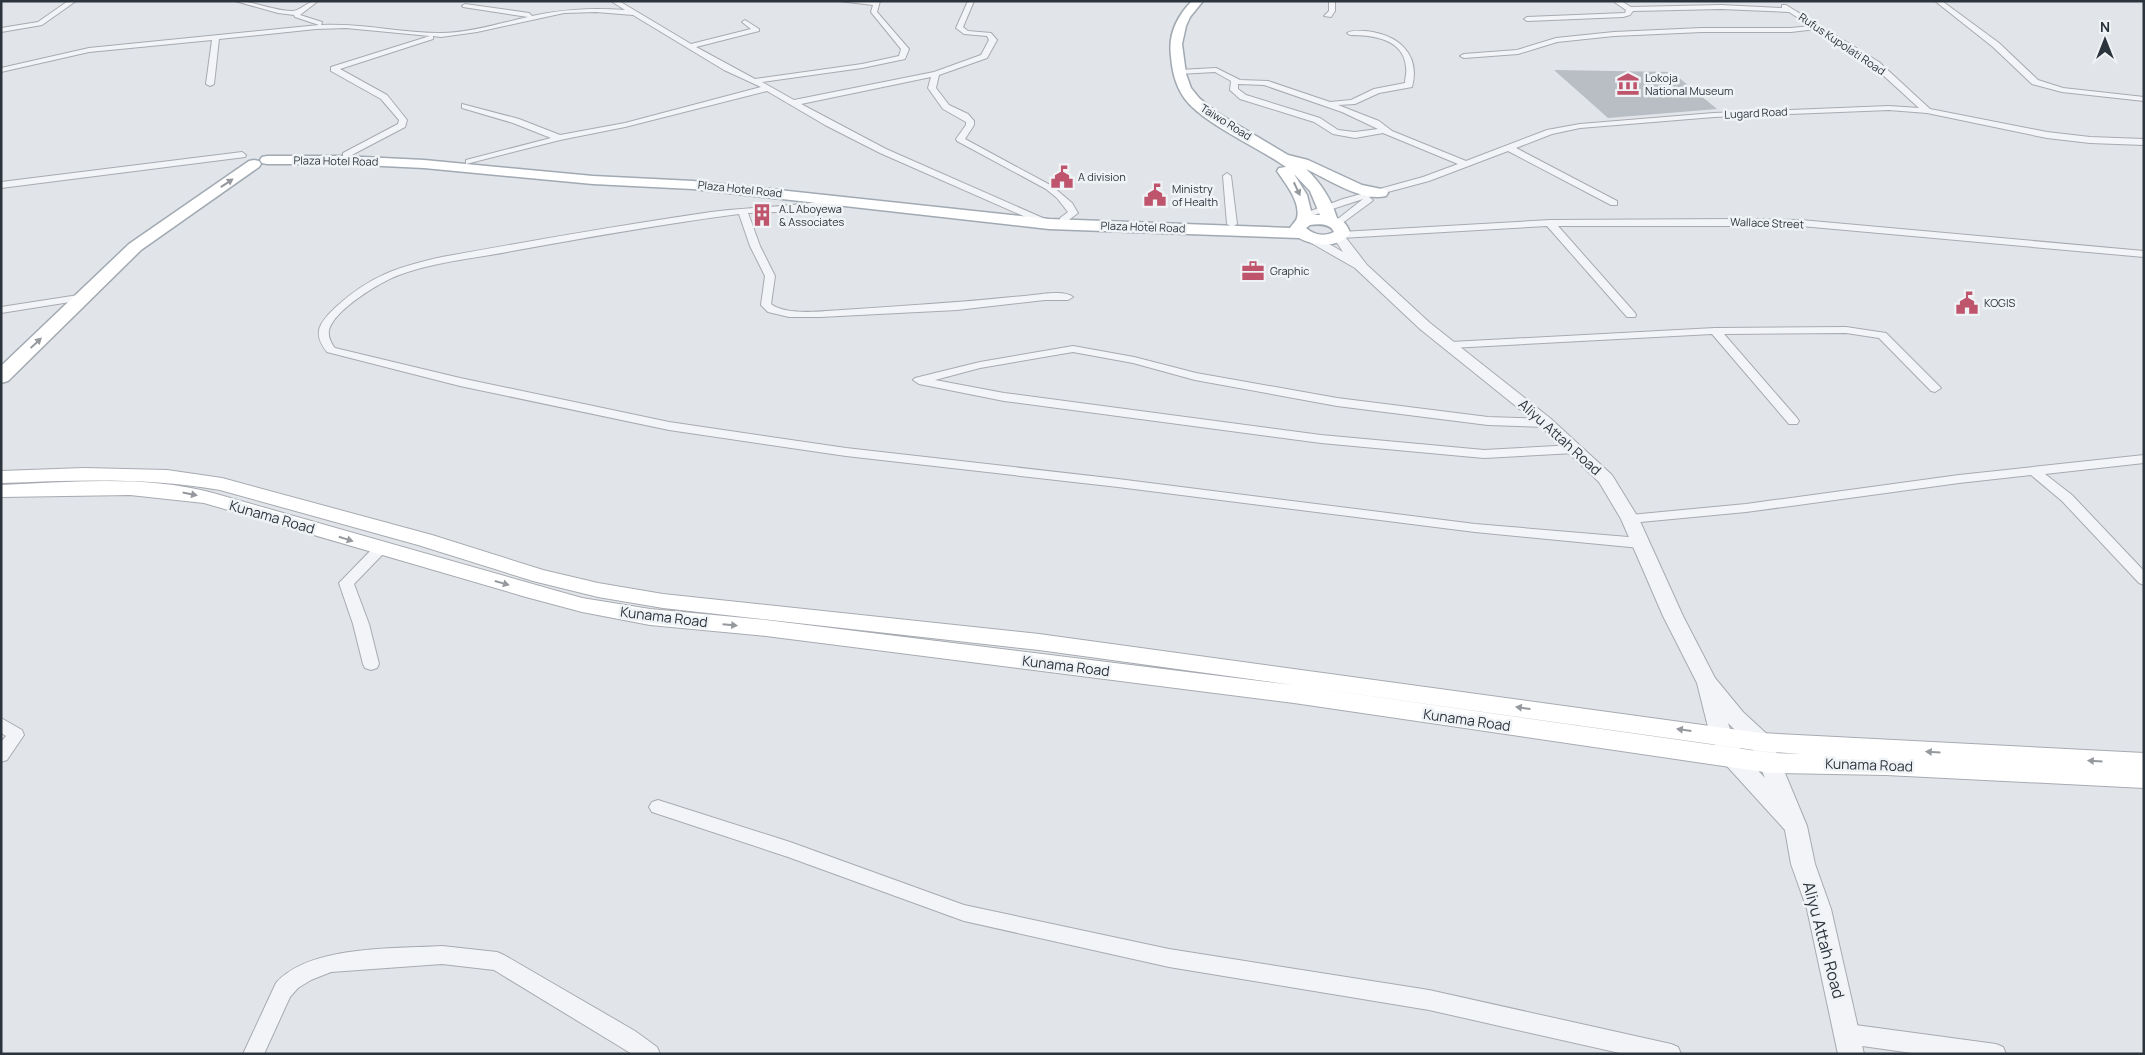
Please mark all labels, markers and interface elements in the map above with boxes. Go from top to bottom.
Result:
street label: Rufus Kupolati Road [1796,9,1889,78]
north arrow [2080,15,2130,65]
text: N [2100,17,2110,36]
place label: Lokoja National Museum [1645,70,1733,98]
museum icon: Lokoja National Museum [1615,71,1641,97]
street label: Taiwo Road [1198,100,1255,143]
street label: Lugard Road [1724,103,1788,122]
street label: Plaza Hotel Road [294,152,378,169]
public building icon: A division [1049,164,1075,190]
place label: A division [1078,169,1126,184]
street label: Plaza Hotel Road [697,177,783,200]
one-way arrow [220,178,234,188]
place label: Ministry of Health [1172,181,1218,209]
public building icon: Ministry of Health [1142,182,1168,208]
one-way arrow [1293,182,1301,197]
place label: A.L Aboyewa & Associates [779,201,845,229]
building icon: A.L Aboyewa & Associates [749,202,775,228]
street label: Wallace Street [1730,214,1804,231]
street label: Plaza Hotel Road [1100,218,1186,235]
office icon: Graphic [1240,258,1266,284]
place label: Graphic [1270,263,1309,278]
public building icon: KOGIS [1954,290,1980,316]
place label: KOGIS [1984,295,2015,310]
one-way arrow [30,337,42,349]
street label: Aliyu Attah Road [1515,394,1606,479]
one-way arrow [182,490,197,498]
street label: Kunama Road [227,495,317,538]
one-way arrow [338,535,353,543]
one-way arrow [494,580,509,588]
street label: Kunama Road [619,602,709,631]
one-way arrow [722,621,738,629]
street label: Kunama Road [1021,651,1111,680]
street label: Kunama Road [1422,704,1512,735]
one-way arrow [1515,704,1531,712]
one-way arrow [1676,726,1692,734]
one-way arrow [1925,748,1941,756]
street label: Kunama Road [1825,753,1913,776]
one-way arrow [2087,756,2103,764]
street label: Aliyu Attah Road [1798,879,1850,1001]

